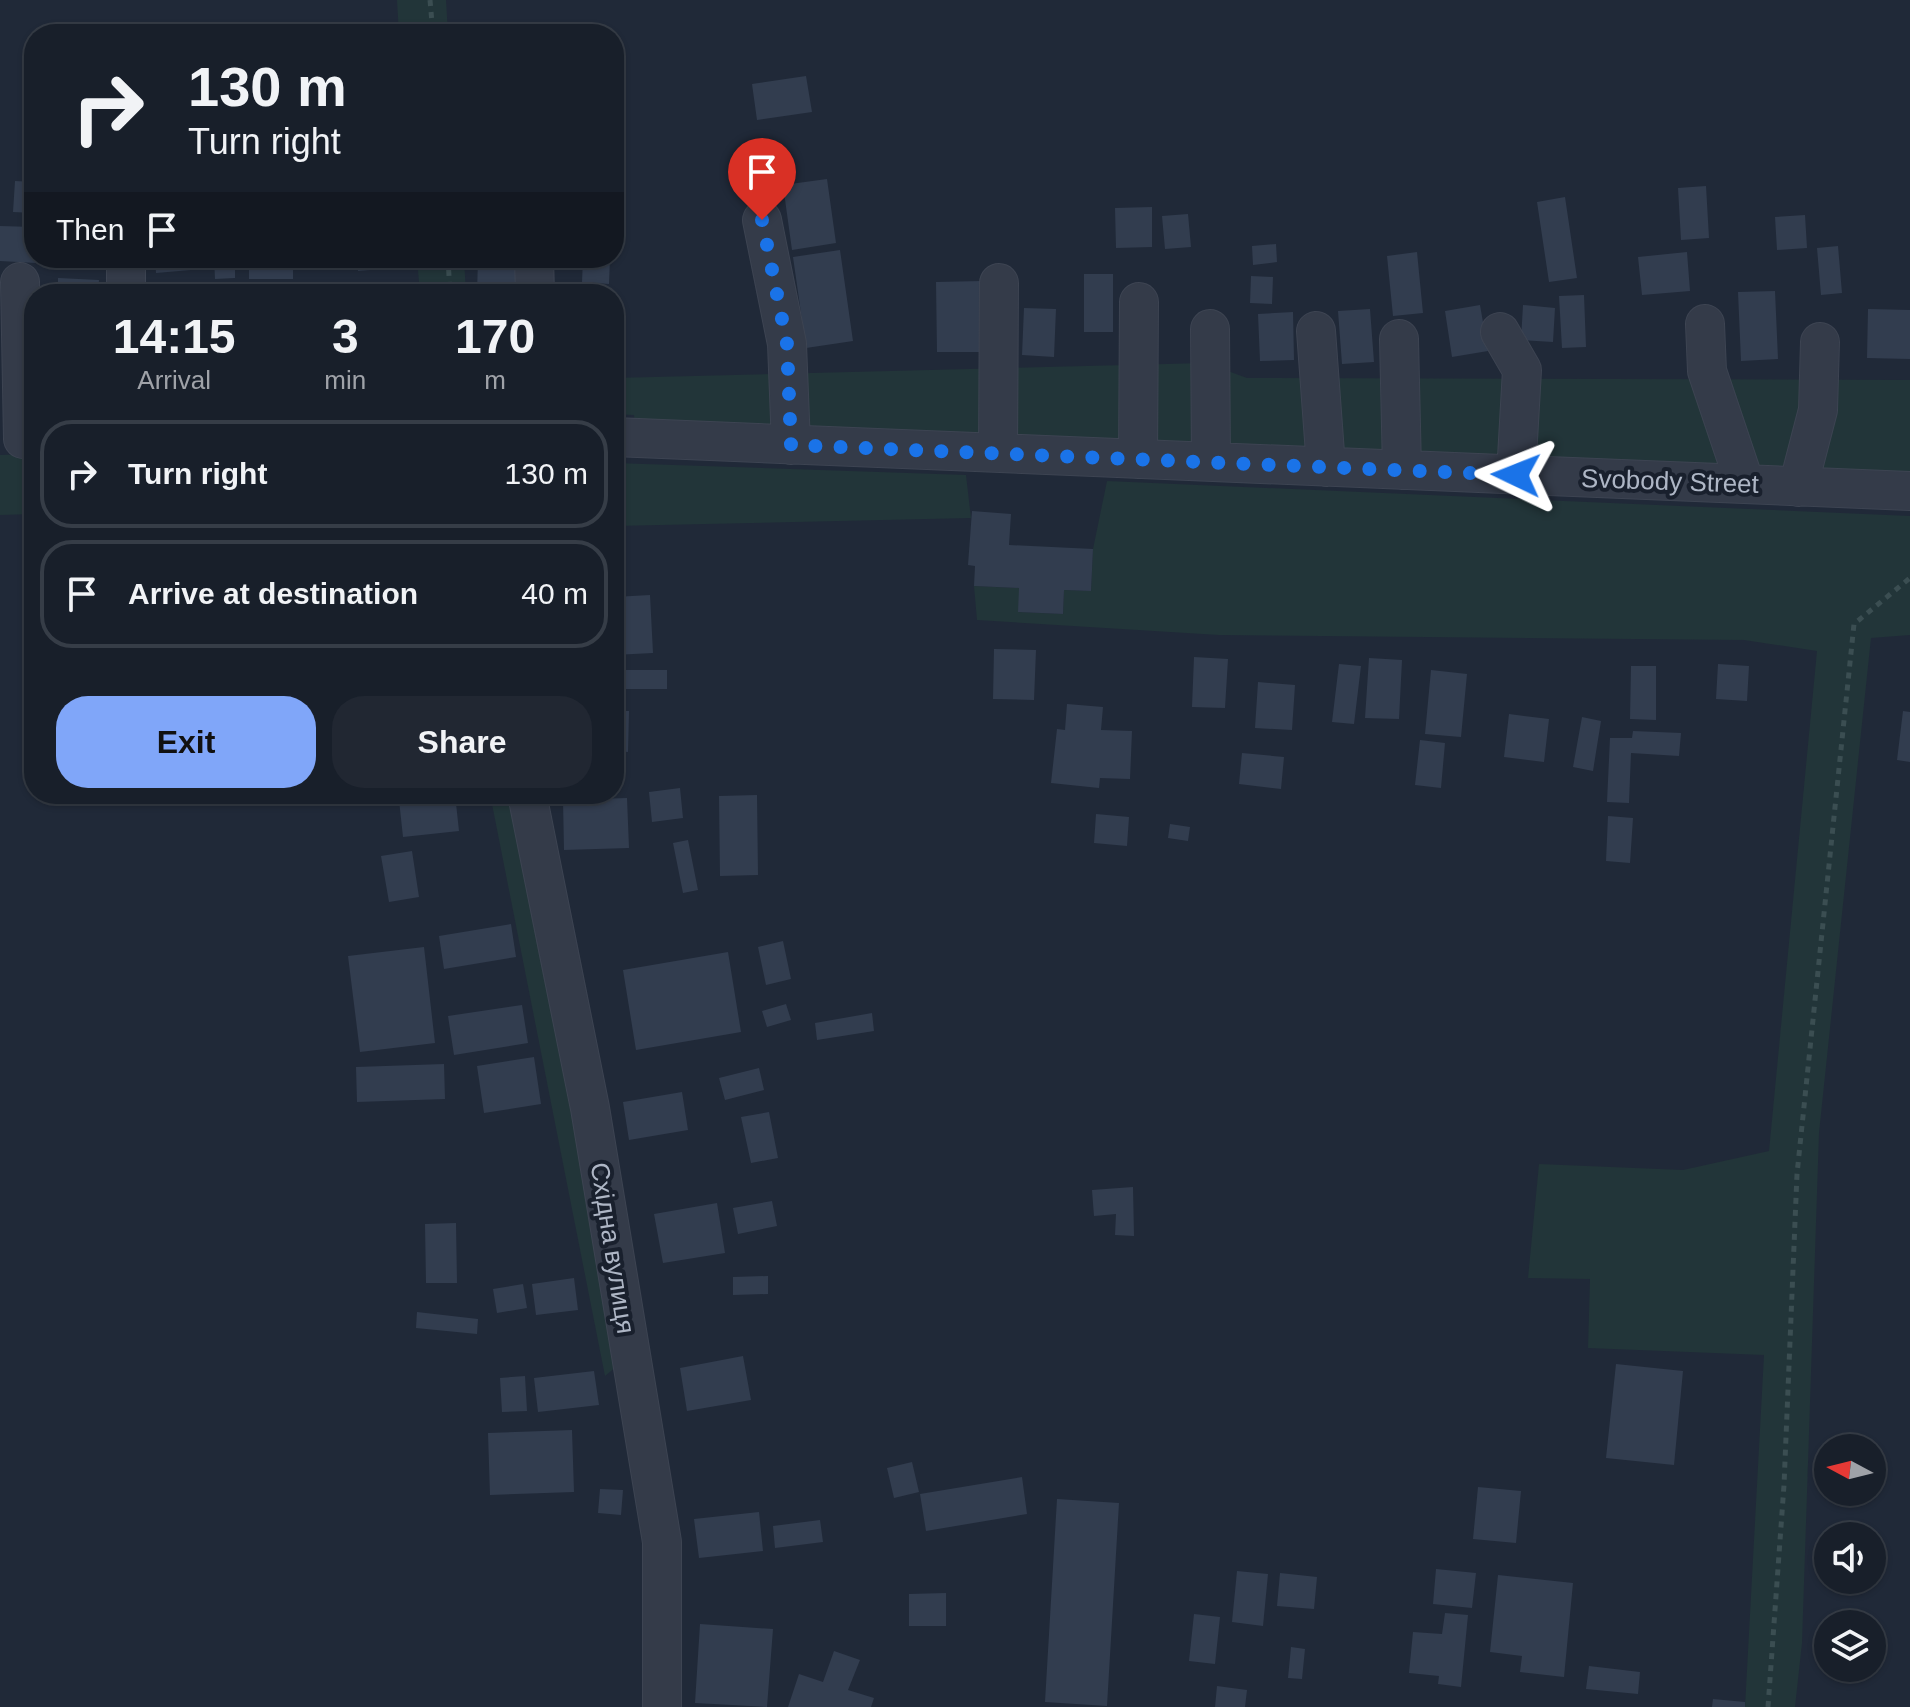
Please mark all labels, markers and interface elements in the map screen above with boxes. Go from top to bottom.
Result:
text: 130 m [188,55,347,118]
icon: right [56,56,160,160]
text: Turn right [188,121,341,162]
pin [728,138,796,220]
icon: arrive [740,150,784,194]
icon: arrive [140,208,184,252]
text: Then [56,213,124,246]
text: 14:15 [113,310,236,363]
text: 3 [332,310,359,363]
text: 170 [455,310,535,363]
text: Arrival [137,365,211,395]
text: min [324,365,366,395]
text: m [484,365,506,395]
position arrow [1474,433,1558,517]
icon: right [60,452,104,496]
text: Turn right [128,457,267,490]
text: 130 m [505,457,588,490]
street label: Svobody Street [1581,463,1760,499]
icon: arrive [60,572,104,616]
text: Arrive at destination [128,577,418,610]
text: 40 m [521,577,588,610]
button: Exit [56,696,316,788]
button: Share [332,696,592,788]
street label: Східна вулиця [585,1160,641,1336]
north arrow [1814,1434,1886,1506]
map controls [1814,1434,1886,1682]
button: sound [1814,1522,1886,1594]
button: layers [1814,1610,1886,1682]

